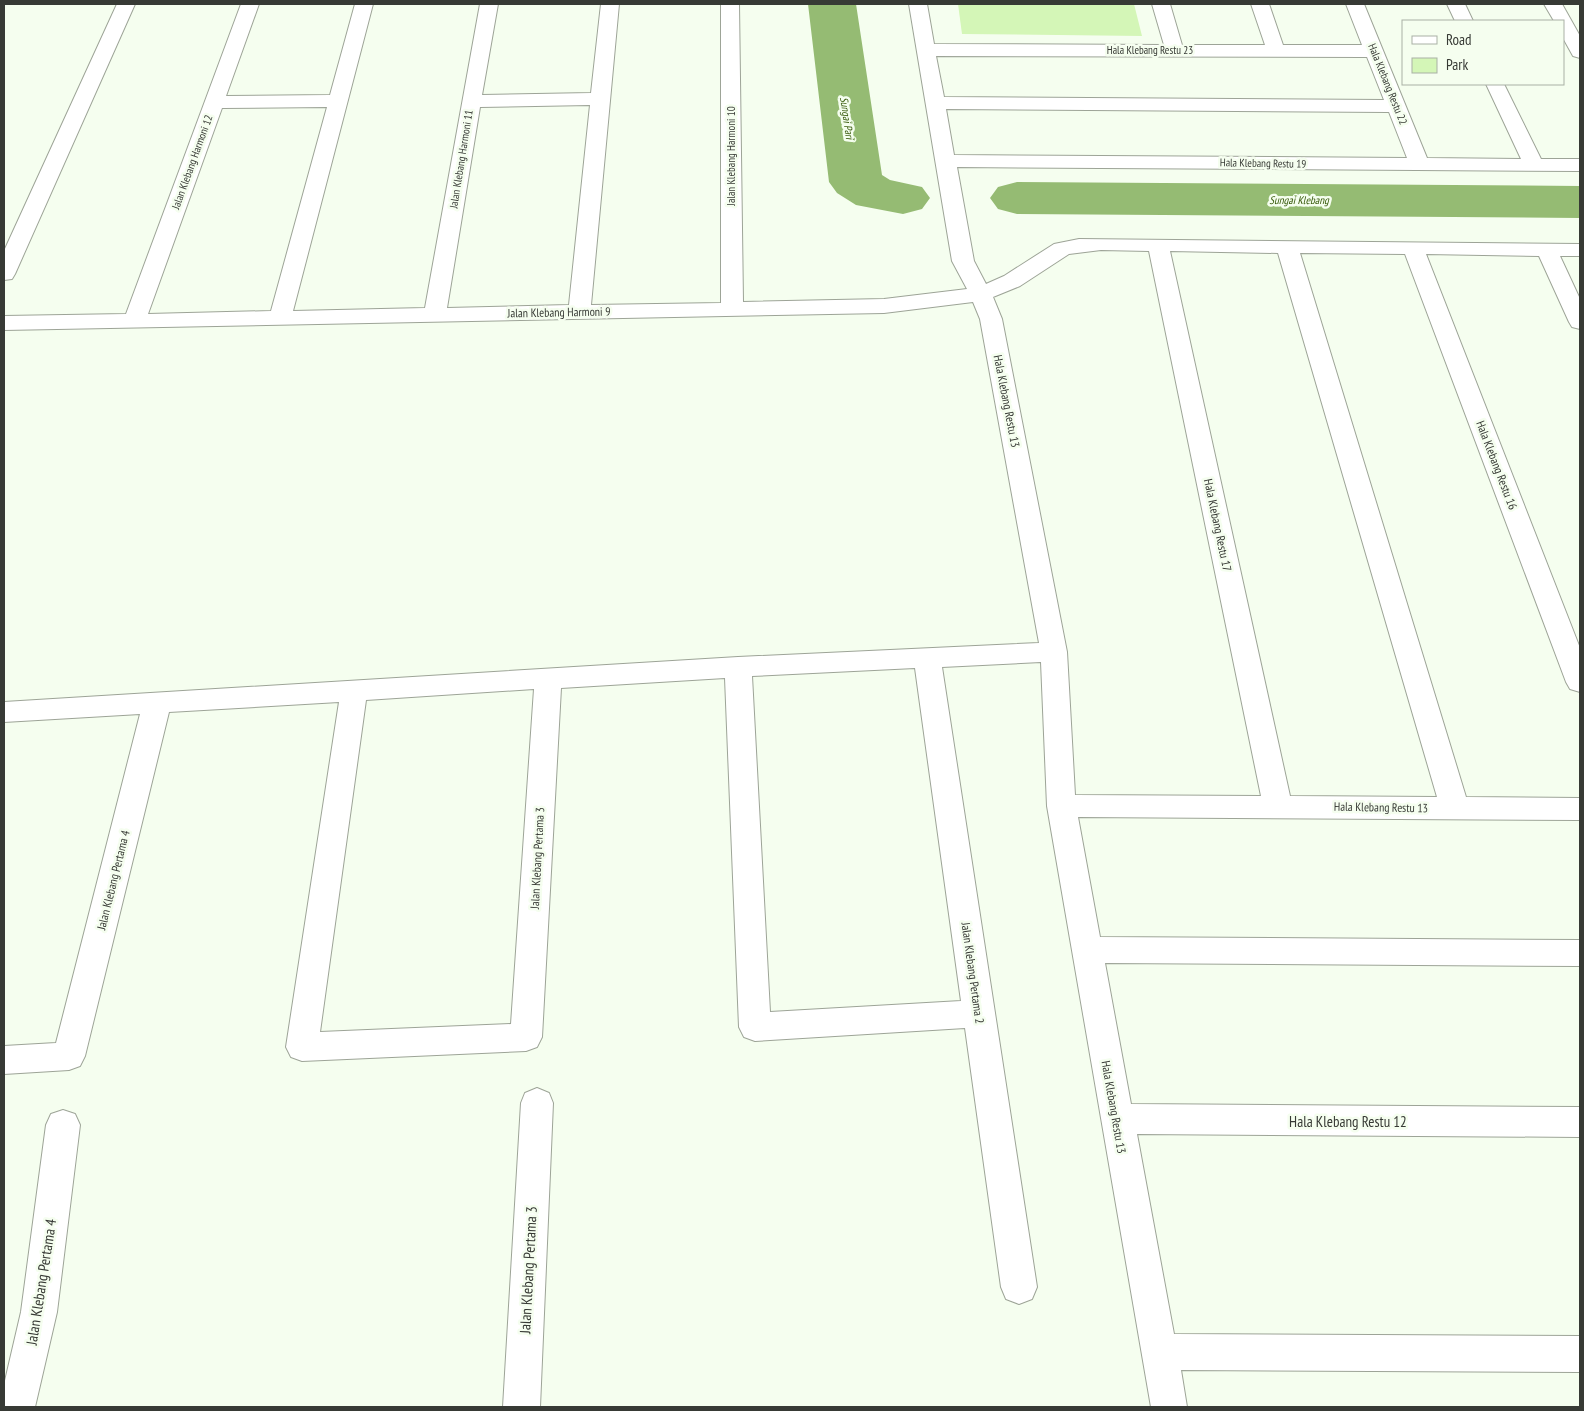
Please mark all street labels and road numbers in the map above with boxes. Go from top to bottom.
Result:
street label: Hala Klebang Restu 22 [1365,41,1411,127]
street label: Hala Klebang Restu 23 [1107,43,1193,57]
street label: Jalan Klebang Harmoni 10 [724,106,738,207]
street label: Jalan Klebang Harmoni 11 [446,109,476,210]
street label: Jalan Klebang Harmoni 12 [168,113,216,212]
street label: Hala Klebang Restu 19 [1220,155,1306,171]
street label: Jalan Klebang Harmoni 9 [506,304,611,320]
street label: Hala Klebang Restu 13 [991,353,1023,449]
street label: Hala Klebang Restu 16 [1473,418,1521,512]
street label: Hala Klebang Restu 17 [1201,477,1235,573]
street label: Hala Klebang Restu 13 [1334,799,1428,815]
street label: Jalan Klebang Pertama 3 [527,807,547,910]
street label: Jalan Klebang Pertama 4 [93,828,133,932]
street label: Jalan Klebang Pertama 2 [958,920,988,1025]
street label: Hala Klebang Restu 13 [1098,1059,1130,1155]
street label: Hala Klebang Restu 12 [1289,1112,1407,1131]
street label: Jalan Klebang Pertama 3 [515,1206,541,1335]
street label: Jalan Klebang Pertama 4 [21,1217,60,1347]

